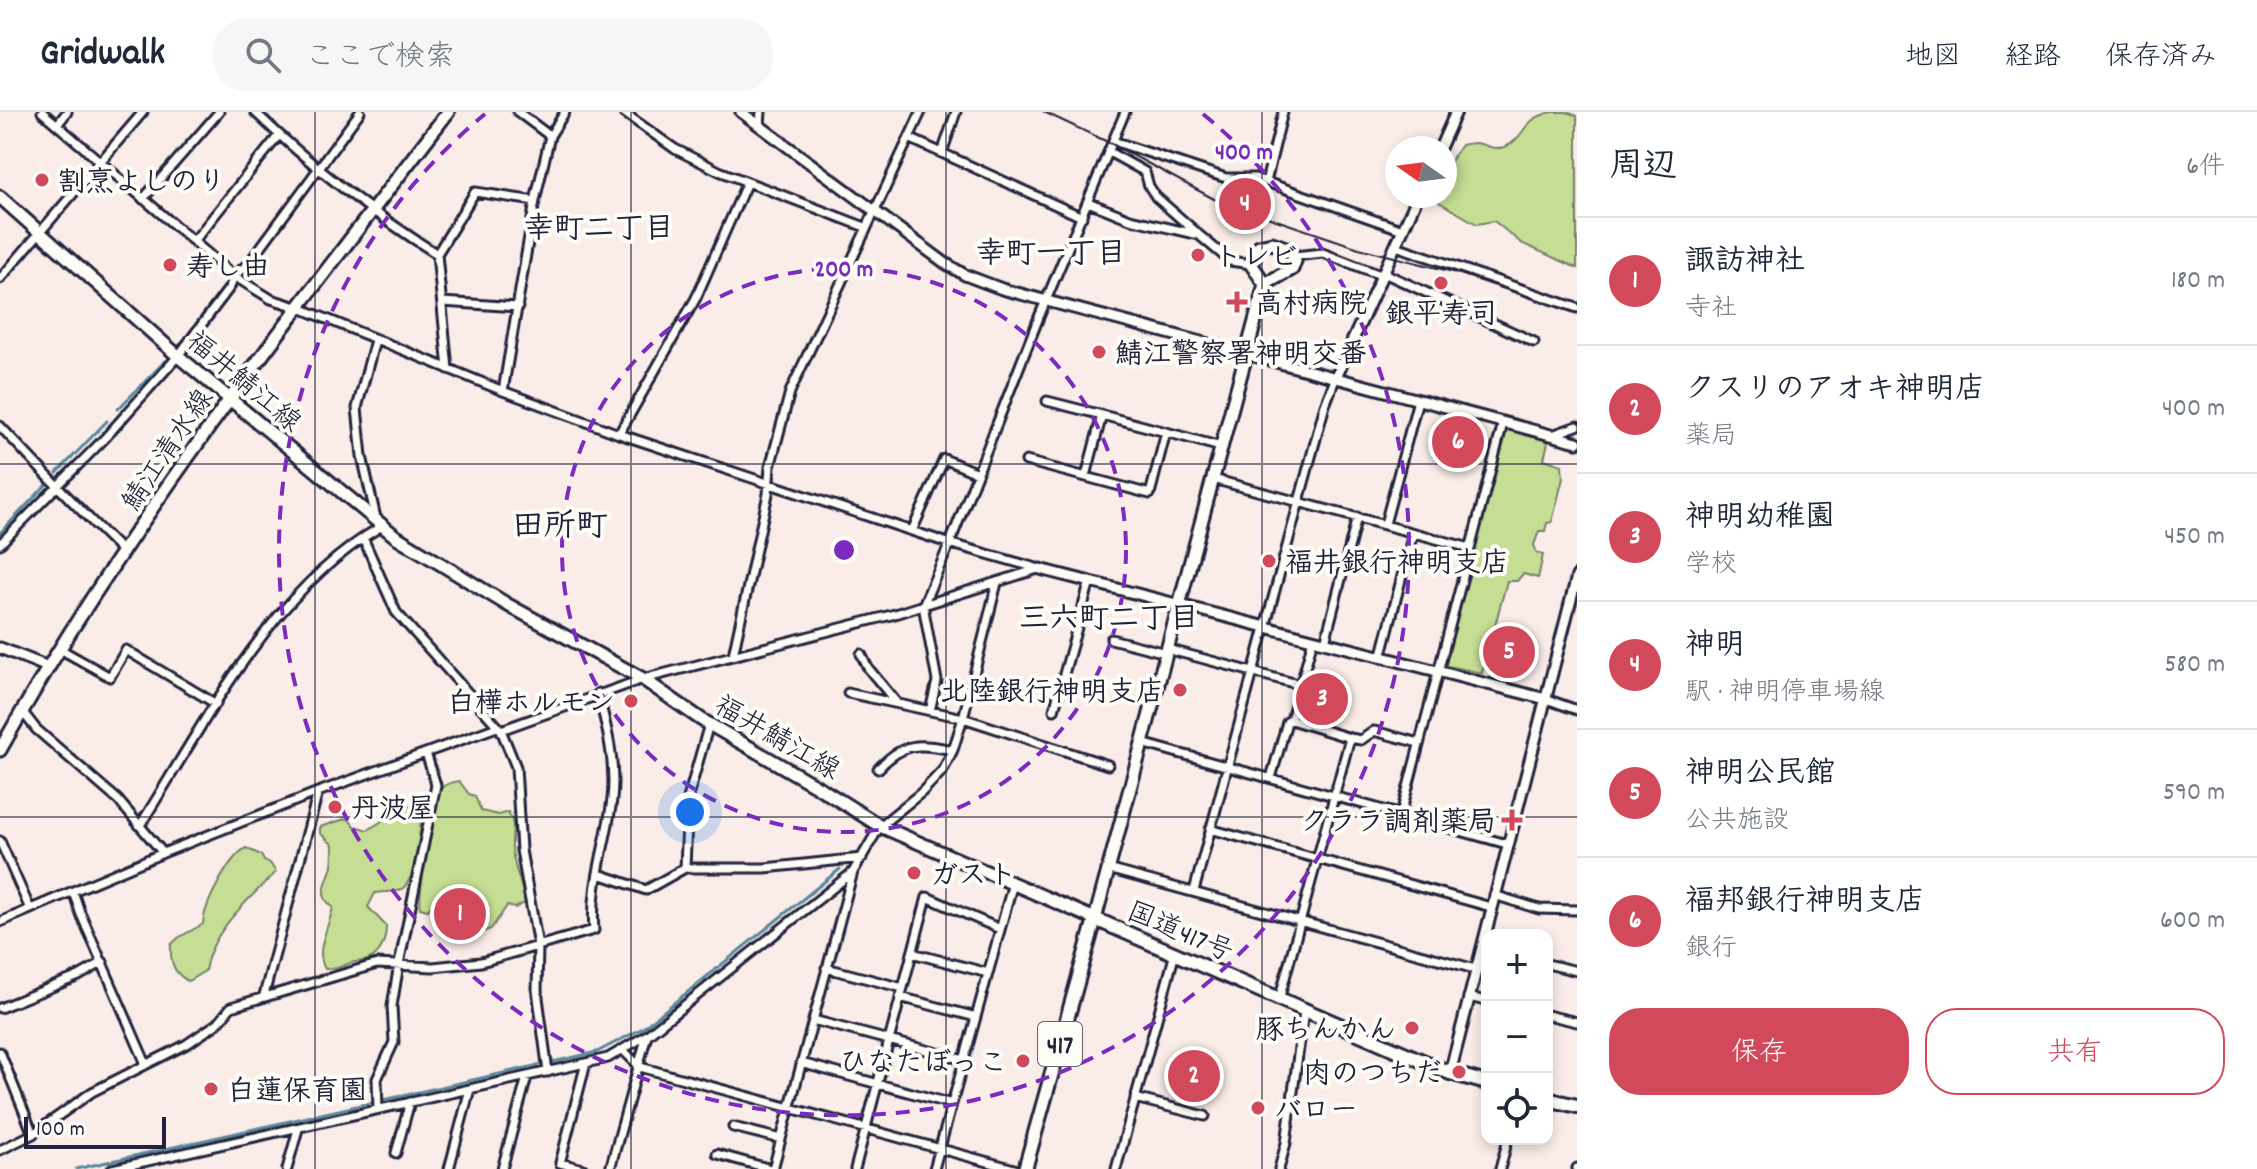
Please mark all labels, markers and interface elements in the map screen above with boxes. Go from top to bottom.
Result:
search box [213,19,773,91]
text: Gridwalk [40,28,165,83]
icon: search [241,33,285,77]
text: ここで検索 [305,38,455,81]
text: 地図 [1905,39,1961,79]
text: 経路 [2005,39,2061,79]
text: 保存済み [2105,39,2217,79]
north arrow [1385,136,1457,208]
text: 400 m [1215,137,1273,171]
text: 周辺 [1609,144,1677,193]
text: 6件 [2186,149,2225,186]
place label: 割烹よしのり [58,165,226,205]
marker: 割烹よしのり [33,171,51,189]
pin: 4 [1219,174,1271,234]
district label: 幸町二丁目 [524,210,674,253]
district label: 幸町一丁目 [976,235,1126,278]
place label: トレビ [1214,240,1298,280]
text: 諏訪神社 [1685,242,1805,285]
marker: トレビ [1189,246,1207,264]
place label: 寿し由 [186,250,270,290]
text: 200 m [815,254,873,288]
marker: 寿し由 [161,256,179,274]
text: 1 [1632,263,1638,300]
text: 180 m [2171,263,2225,300]
marker: 銀平寿司 [1432,274,1450,292]
place label: 高村病院 [1255,287,1367,327]
marker: 高村病院 [1226,291,1248,313]
text: 寺社 [1685,291,1737,328]
place label: 銀平寿司 [1385,297,1497,337]
street label: 福井鯖江線 [175,324,308,444]
place label: 鯖江警察署神明交番 [1115,337,1367,377]
marker: 鯖江警察署神明交番 [1090,343,1108,361]
text: クスリのアオキ神明店 [1685,370,1985,413]
street label: 鯖江清水線 [114,383,226,521]
text: 2 [1629,391,1641,428]
text: 400 m [2162,391,2225,428]
pin: 6 [1432,412,1484,472]
text: 薬局 [1685,419,1737,456]
text: 神明幼稚園 [1685,498,1835,541]
district label: 田所町 [512,506,608,552]
text: 3 [1629,519,1641,556]
text: 450 m [2164,519,2225,556]
centre of rings [830,536,858,564]
place label: 福井銀行神明支店 [1285,546,1509,586]
text: 学校 [1685,547,1737,584]
marker: 福井銀行神明支店 [1260,552,1278,570]
district label: 三六町二丁目 [1019,600,1199,643]
pin: 5 [1483,622,1535,682]
text: 神明 [1685,626,1745,669]
text: 4 [1630,647,1640,684]
text: 580 m [2165,647,2225,684]
pin: 3 [1296,669,1348,729]
place label: 北陸銀行神明支店 [940,675,1164,715]
text: 駅 · 神明停車場線 [1685,675,1885,712]
marker: 北陸銀行神明支店 [1171,681,1189,699]
place label: 白樺ホルモン [447,686,615,726]
street label: 福井鯖江線 [705,688,846,793]
marker: 白樺ホルモン [622,692,640,710]
text: 神明公民館 [1685,754,1835,797]
text: 5 [1629,775,1641,812]
text: 590 m [2163,775,2225,812]
place label: 丹波屋 [351,792,435,832]
your location [670,792,710,832]
marker: 丹波屋 [326,798,344,816]
text: 公共施設 [1685,803,1789,840]
place label: クララ調剤薬局 [1300,805,1496,845]
marker: クララ調剤薬局 [1503,811,1521,829]
place label: ガスト [930,858,1017,898]
marker: ガスト [905,864,923,882]
text: 福邦銀行神明支店 [1685,882,1925,925]
pin: 1 [434,884,486,944]
street label: 国道417号 [1119,894,1239,975]
text: 6 [1629,903,1641,940]
text: 600 m [2160,903,2225,940]
map controls [1481,929,1553,1145]
button: + [1481,929,1553,1001]
text: 銀行 [1685,931,1737,968]
button: − [1481,1001,1553,1073]
button: 保存 [1609,1008,1909,1095]
button: 共有 [1925,1008,2225,1095]
place label: 豚ちんかん [1255,1013,1396,1053]
marker: 豚ちんかん [1403,1019,1421,1037]
road number: 417 [1038,1022,1082,1066]
place label: ひなたぼっこ [839,1046,1007,1086]
pin: 2 [1168,1046,1220,1106]
marker: ひなたぼっこ [1014,1052,1032,1070]
place label: 肉のつちだ [1303,1057,1443,1097]
marker: 肉のつちだ [1450,1063,1468,1081]
button: locate [1481,1073,1553,1145]
place label: 白蓮保育園 [227,1074,367,1114]
marker: 白蓮保育園 [202,1080,220,1098]
place label: バロー [1274,1093,1358,1133]
marker: バロー [1249,1099,1267,1117]
scale bar [24,1113,166,1149]
text: 100 m [36,1115,85,1146]

